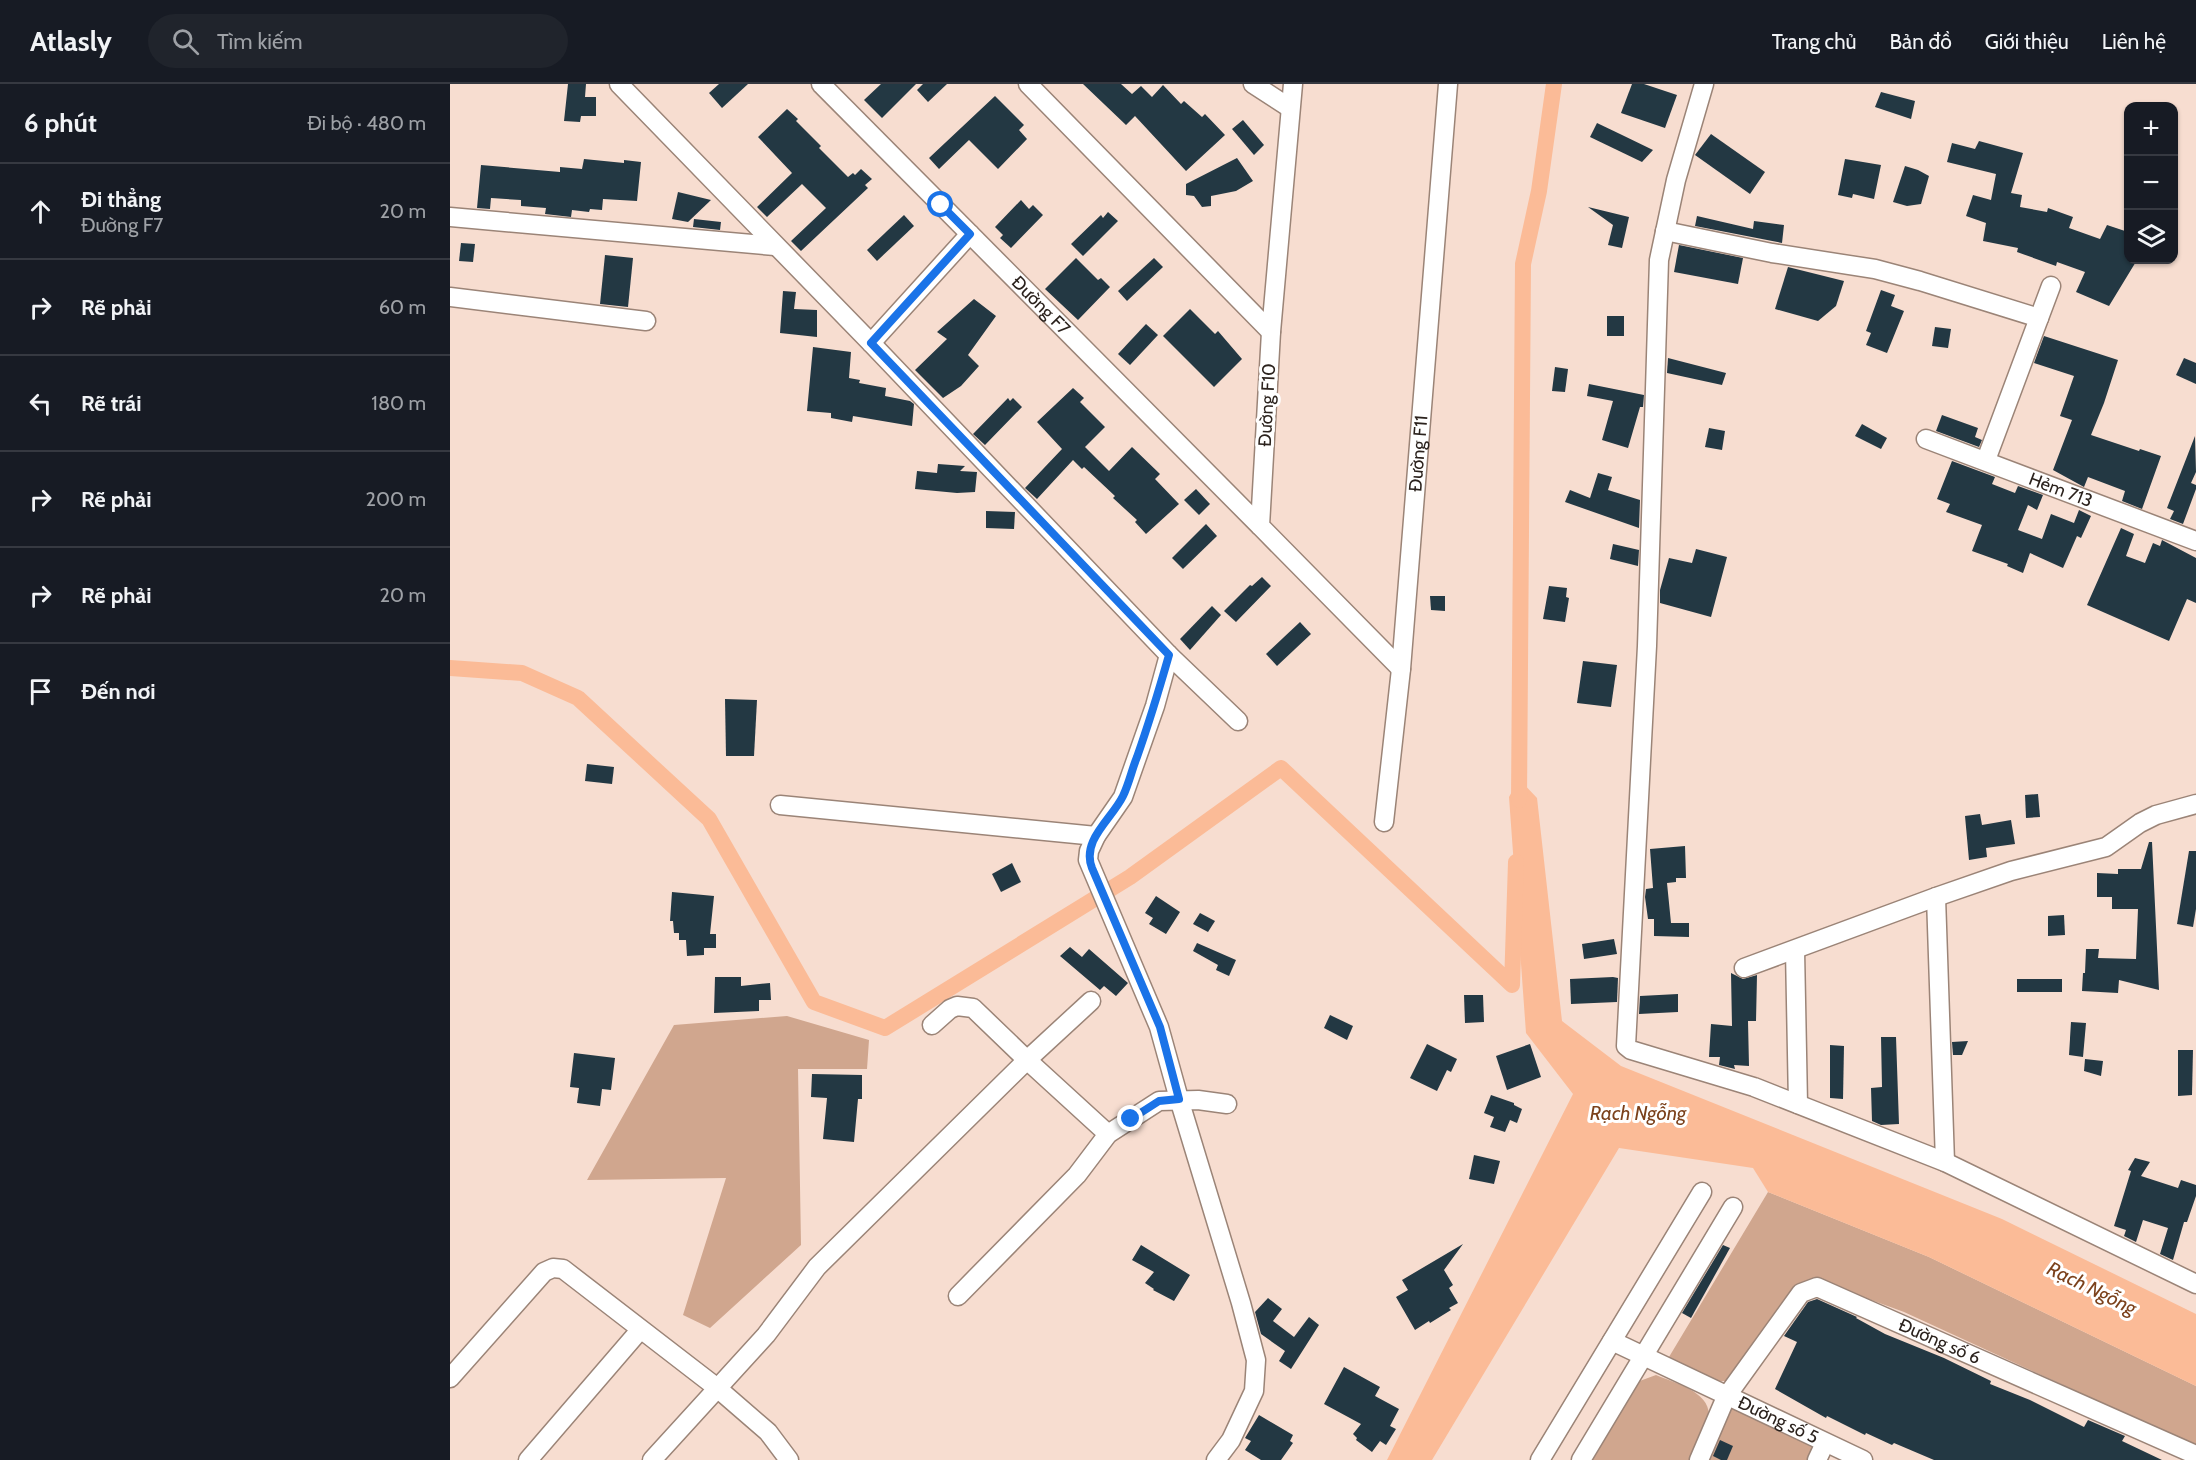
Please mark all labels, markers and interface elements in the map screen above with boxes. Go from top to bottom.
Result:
search box [148,14,568,68]
text: Atlasly [30,24,112,58]
icon: search [169,25,202,58]
text: Tìm kiếm [217,28,303,55]
text: Trang chủ [1772,29,1857,54]
text: Bản đồ [1890,29,1952,54]
text: Giới thiệu [1985,29,2069,54]
text: Liên hệ [2102,29,2166,54]
map controls [2124,102,2178,264]
button: + [2124,102,2178,156]
text: 6 phút [24,107,97,139]
text: Đi bộ · 480 m [307,111,426,135]
button: − [2124,156,2178,210]
text: Đi thẳng [81,186,161,213]
route start [927,191,953,217]
icon: ahead [24,195,57,228]
text: 20 m [380,199,426,223]
button: layers [2124,210,2178,264]
text: Đường F7 [81,213,163,237]
street label: Đường F7 [1007,271,1075,339]
icon: right [24,291,57,324]
text: Rẽ phải [81,294,152,321]
text: 60 m [379,295,426,319]
street label: Đường F10 [1254,363,1280,447]
icon: left [24,387,57,420]
text: Rẽ trái [81,390,142,417]
text: 180 m [371,391,426,415]
street label: Đường F11 [1404,415,1432,493]
street label: Hẻm 713 [2026,468,2096,512]
icon: right [24,483,57,516]
text: Rẽ phải [81,486,152,513]
text: 200 m [366,487,426,511]
icon: right [24,579,57,612]
text: Rẽ phải [81,582,152,609]
text: 20 m [380,583,426,607]
icon: arrive [24,675,57,708]
text: Đến nơi [81,678,155,705]
water label: Rạch Ngỗng [1590,1101,1687,1125]
route end [1117,1105,1143,1131]
water label: Rạch Ngỗng [2043,1256,2141,1320]
street label: Đường số 6 [1895,1314,1984,1369]
street label: Đường số 5 [1734,1391,1822,1448]

